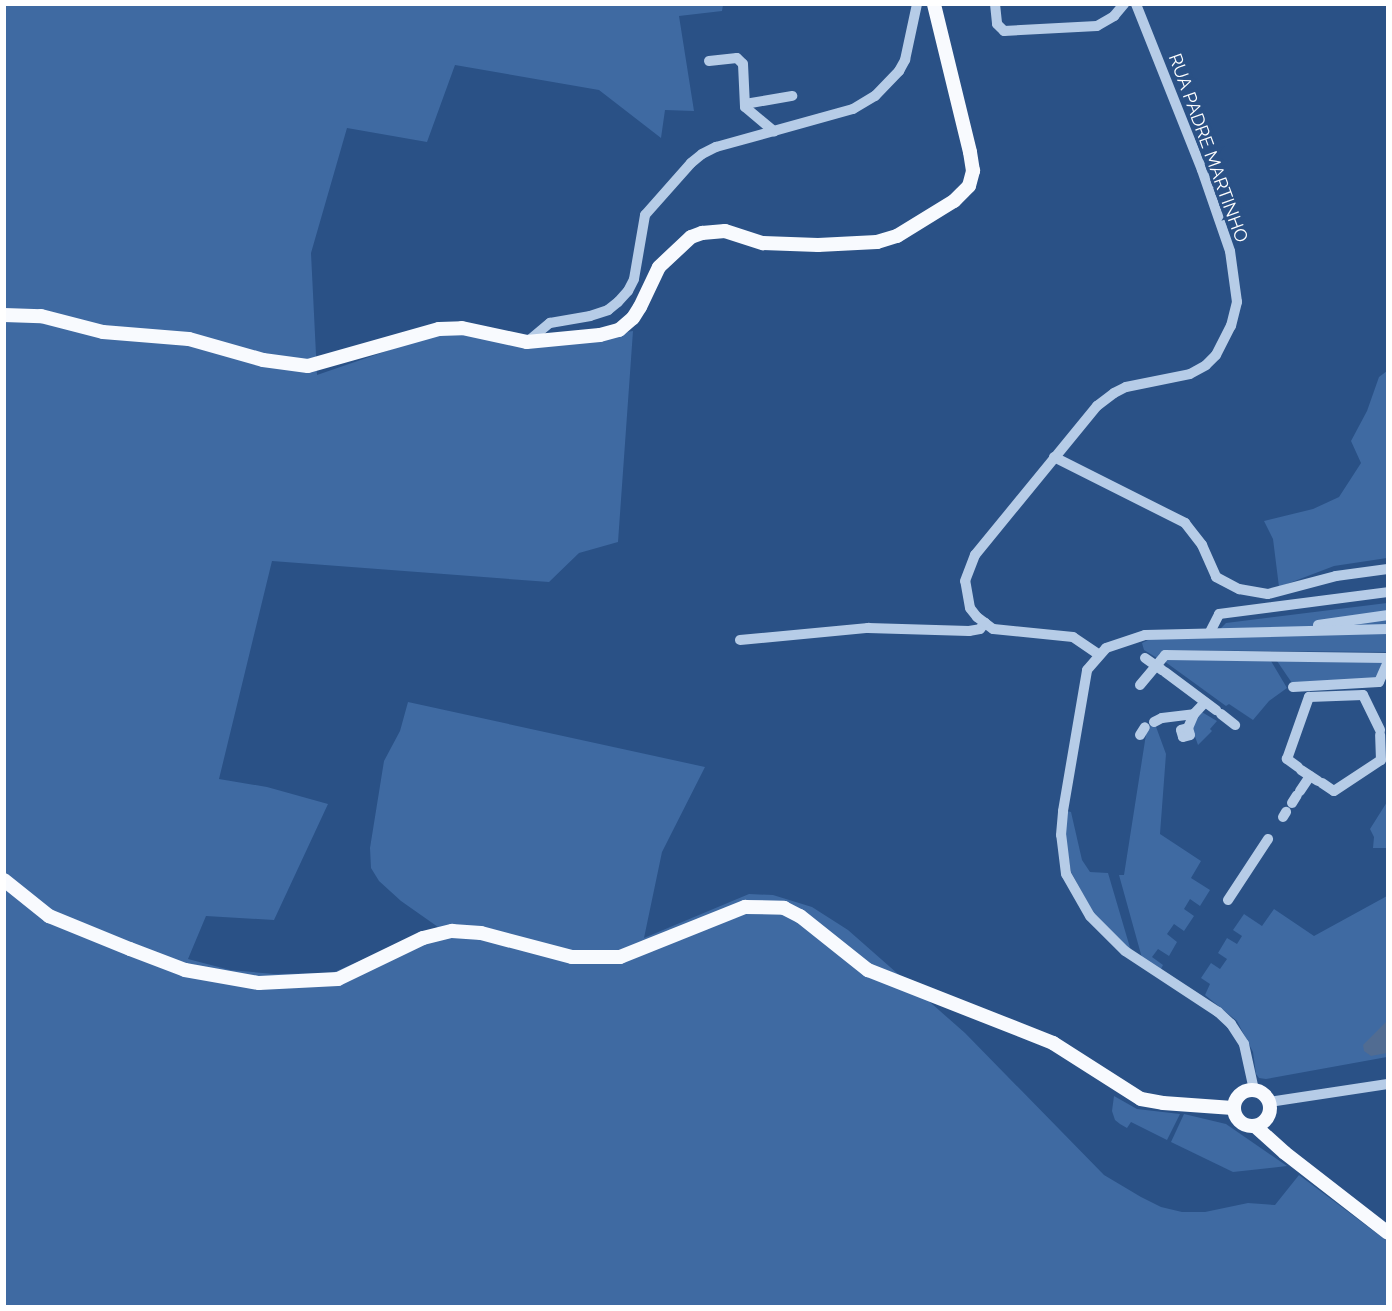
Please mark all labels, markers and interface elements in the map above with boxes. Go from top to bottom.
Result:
street label: RUA PADRE MARTINHO [1164,50,1252,246]

